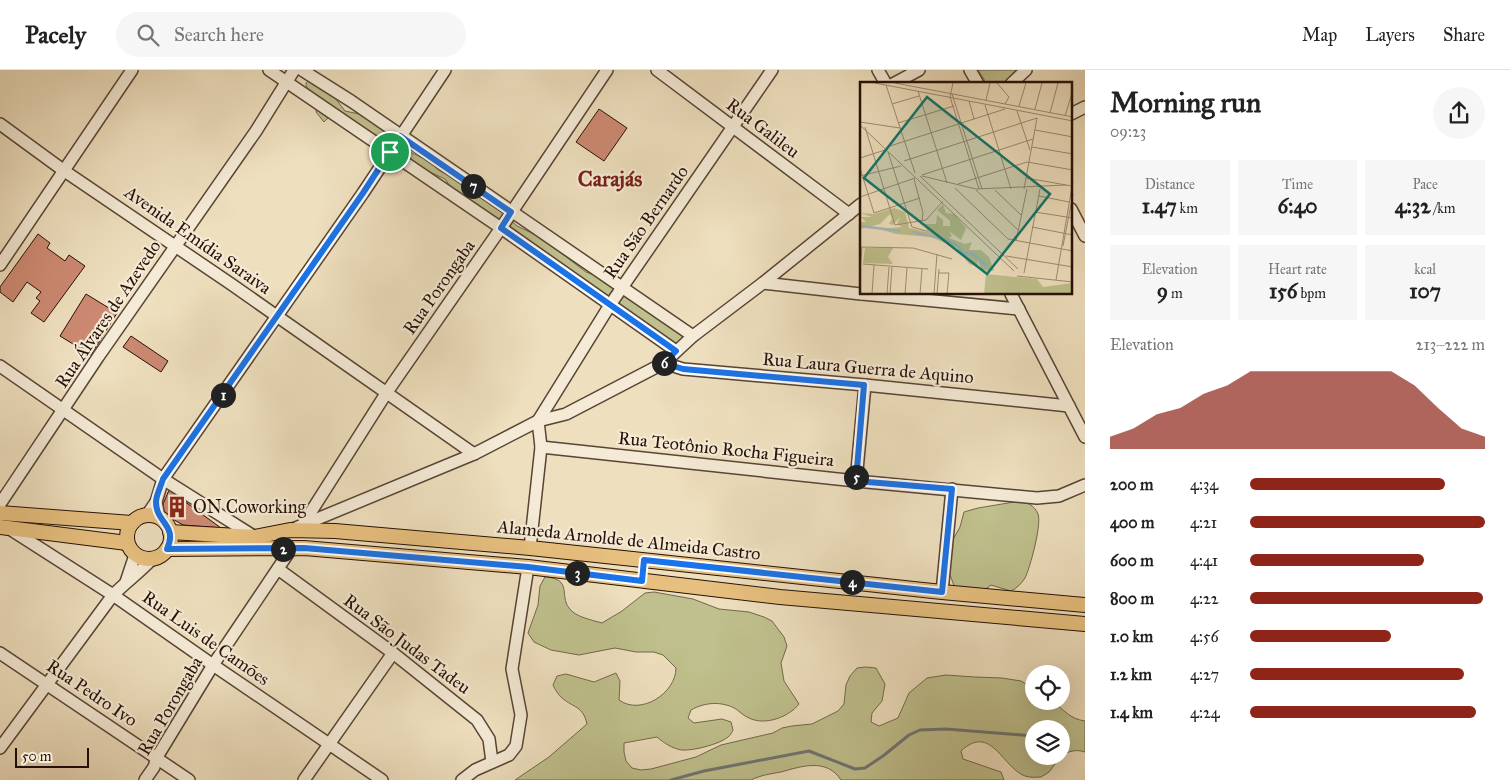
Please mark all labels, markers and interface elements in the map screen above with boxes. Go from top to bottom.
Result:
search box [116,12,466,57]
text: Pacely [25,20,86,50]
icon: search [134,21,162,49]
text: Search here [174,23,264,46]
text: Map [1302,24,1337,46]
text: Layers [1365,24,1415,46]
text: Share [1443,24,1485,46]
inset map [860,82,1072,295]
text: Morning run [1110,85,1261,120]
button: share [1433,87,1485,139]
street label: Rua Galileu [722,93,804,163]
text: 09:23 [1110,122,1146,141]
pin [369,131,411,173]
icon: arrive [376,138,404,166]
street label: Rua São Bernardo [599,161,693,283]
district label: Carajás [578,165,642,192]
pin: 7 [460,174,486,198]
text: Distance [1145,176,1195,193]
text: Time [1282,176,1313,193]
text: Pace [1412,176,1438,193]
text: 7 [470,178,477,195]
street label: Avenida Emídia Saraiva [120,180,276,299]
text: 1.47 [1142,193,1177,219]
text: 6:40 [1278,193,1317,219]
text: 4:32 [1395,193,1431,219]
text: km [1177,200,1198,217]
text: /km [1431,200,1456,217]
street label: Rua Álvares de Azevedo [49,235,166,392]
street label: Rua Porongaba [398,235,481,339]
text: Elevation [1142,261,1198,278]
text: Heart rate [1268,261,1327,278]
text: kcal [1414,261,1436,278]
text: 9 [1157,278,1168,304]
text: 156 [1269,278,1298,304]
text: 107 [1409,278,1441,304]
text: m [1168,285,1183,302]
text: bpm [1298,285,1326,302]
text: Elevation [1110,335,1174,354]
text: 213–222 m [1416,335,1485,354]
street label: Rua Laura Guerra de Aquino [761,348,975,389]
pin: 6 [652,350,676,376]
text: 6 [661,355,668,372]
pin: 1 [210,382,236,408]
text: 1 [221,387,226,404]
street label: Rua Teotônio Rocha Figueira [617,427,835,472]
pin: 5 [844,464,868,490]
text: 5 [853,469,860,486]
text: 200 m [1110,475,1153,494]
text: 4:34 [1190,475,1218,494]
building icon: ON Coworking [164,494,190,520]
place label: ON Coworking [193,496,307,519]
text: 400 m [1110,513,1154,532]
text: 4:21 [1190,513,1217,532]
street label: Alameda Arnolde de Almeida Castro [495,515,762,565]
pin: 2 [270,536,296,562]
text: 2 [280,541,287,558]
text: 600 m [1110,551,1154,570]
text: 4:41 [1190,551,1218,570]
pin: 3 [564,560,590,586]
text: 3 [575,565,580,582]
pin: 4 [840,570,864,594]
text: 4 [849,574,856,591]
street label: Rua Luis de Camões [138,586,274,690]
street label: Rua São Judas Tadeu [339,589,475,700]
text: 800 m [1110,589,1154,608]
text: 4:22 [1190,589,1219,608]
text: 1.0 km [1110,627,1153,646]
text: 4:56 [1190,627,1219,646]
street label: Rua Porongaba [133,652,208,760]
street label: Rua Pedro Ivo [42,655,142,731]
map controls [1025,665,1070,765]
button: locate [1025,665,1070,710]
text: 1.2 km [1110,665,1152,684]
text: 4:27 [1190,665,1219,684]
text: 1.4 km [1110,703,1153,722]
text: 4:24 [1190,703,1220,722]
button: layers [1025,720,1070,765]
scale bar [15,745,89,768]
text: 50 m [22,748,51,765]

